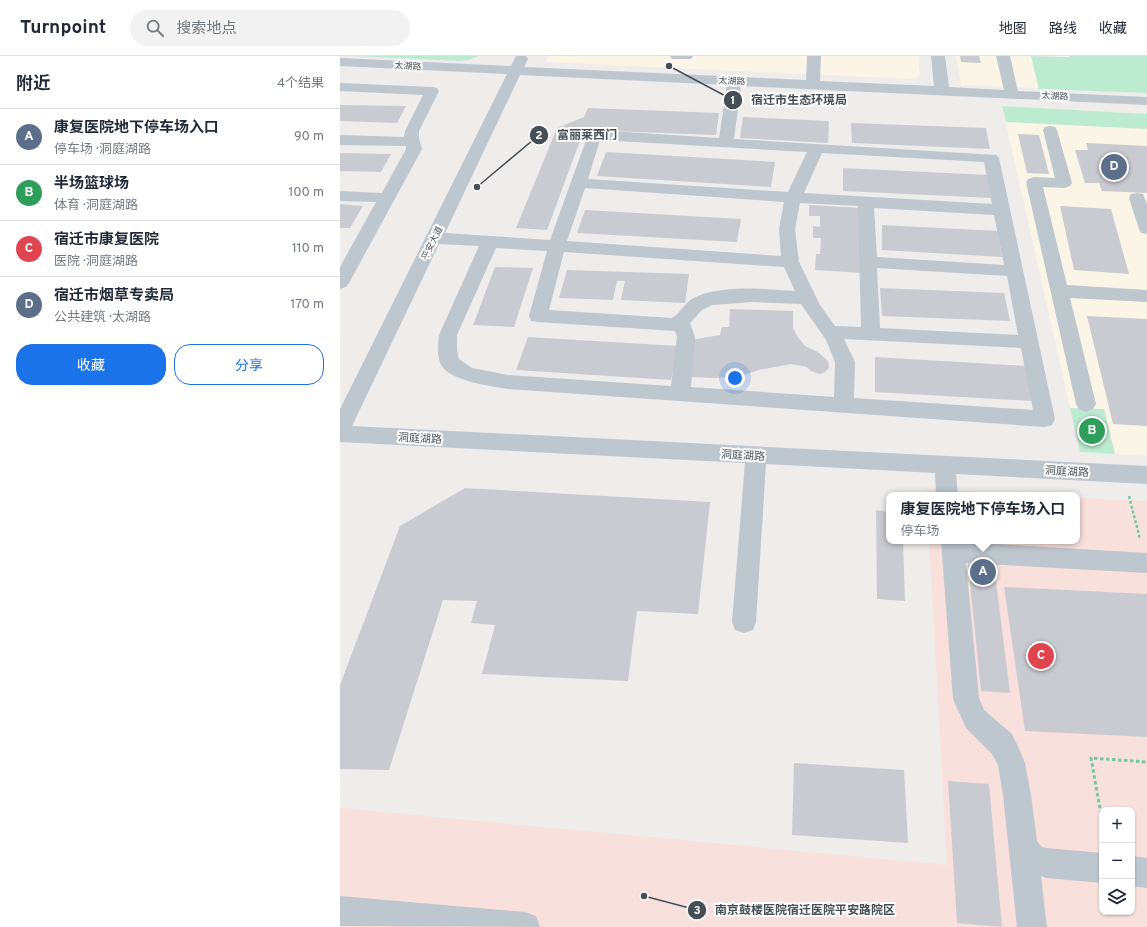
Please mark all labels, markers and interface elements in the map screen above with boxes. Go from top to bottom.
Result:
search box [130,10,410,46]
text: Turnpoint [20,16,106,40]
icon: search [144,17,166,39]
text: 搜索地点 [176,20,236,39]
text: 地图 [999,21,1027,38]
text: 路线 [1049,21,1077,38]
text: 收藏 [1099,21,1127,38]
street label: 太湖路 [394,60,422,73]
text: 附近 [16,74,50,96]
street label: 太湖路 [718,75,746,88]
text: 4个结果 [277,76,324,92]
callout: 宿迁市生态环境局 [723,88,855,112]
street label: 太湖路 [1041,90,1069,103]
text: 1 [731,93,735,109]
text: 宿迁市生态环境局 [751,93,847,109]
text: 康复医院地下停车场入口 [54,119,219,138]
callout: 富丽莱西门 [529,123,625,147]
text: 2 [535,128,543,144]
text: 富丽莱西门 [557,128,617,144]
text: A [24,129,34,145]
text: 90 m [294,129,324,145]
text: 停车场 · 洞庭湖路 [54,142,151,158]
pin: D [1101,152,1127,182]
text: 半场篮球场 [54,175,129,194]
text: B [25,185,33,201]
text: 100 m [288,185,324,201]
text: 体育 · 洞庭湖路 [54,198,138,214]
street label: 平安大道 [420,225,445,262]
text: 宿迁市康复医院 [54,231,159,250]
text: C [25,241,33,257]
text: 110 m [292,241,324,257]
text: 医院 · 洞庭湖路 [54,254,138,270]
text: 宿迁市烟草专卖局 [54,287,174,306]
text: D [24,297,34,313]
text: 170 m [290,297,324,313]
text: 公共建筑 · 太湖路 [54,310,151,326]
button: 收藏 [16,344,166,385]
button: 分享 [174,344,324,385]
your location [725,368,745,388]
pin: B [1079,416,1105,446]
street label: 洞庭湖路 [398,431,442,447]
street label: 洞庭湖路 [721,448,765,464]
street label: 洞庭湖路 [1045,464,1089,480]
popup [886,492,1080,544]
text: 康复医院地下停车场入口 [900,501,1066,520]
text: 停车场 [900,524,940,540]
pin: A [970,557,996,587]
pin: C [1028,641,1054,671]
map controls [1099,807,1135,915]
button: + [1099,807,1135,843]
button: − [1099,843,1135,879]
button: layers [1099,879,1135,915]
callout: 南京鼓楼医院宿迁医院平安路院区 [687,898,903,922]
text: 3 [693,903,701,919]
text: 南京鼓楼医院宿迁医院平安路院区 [715,903,895,919]

